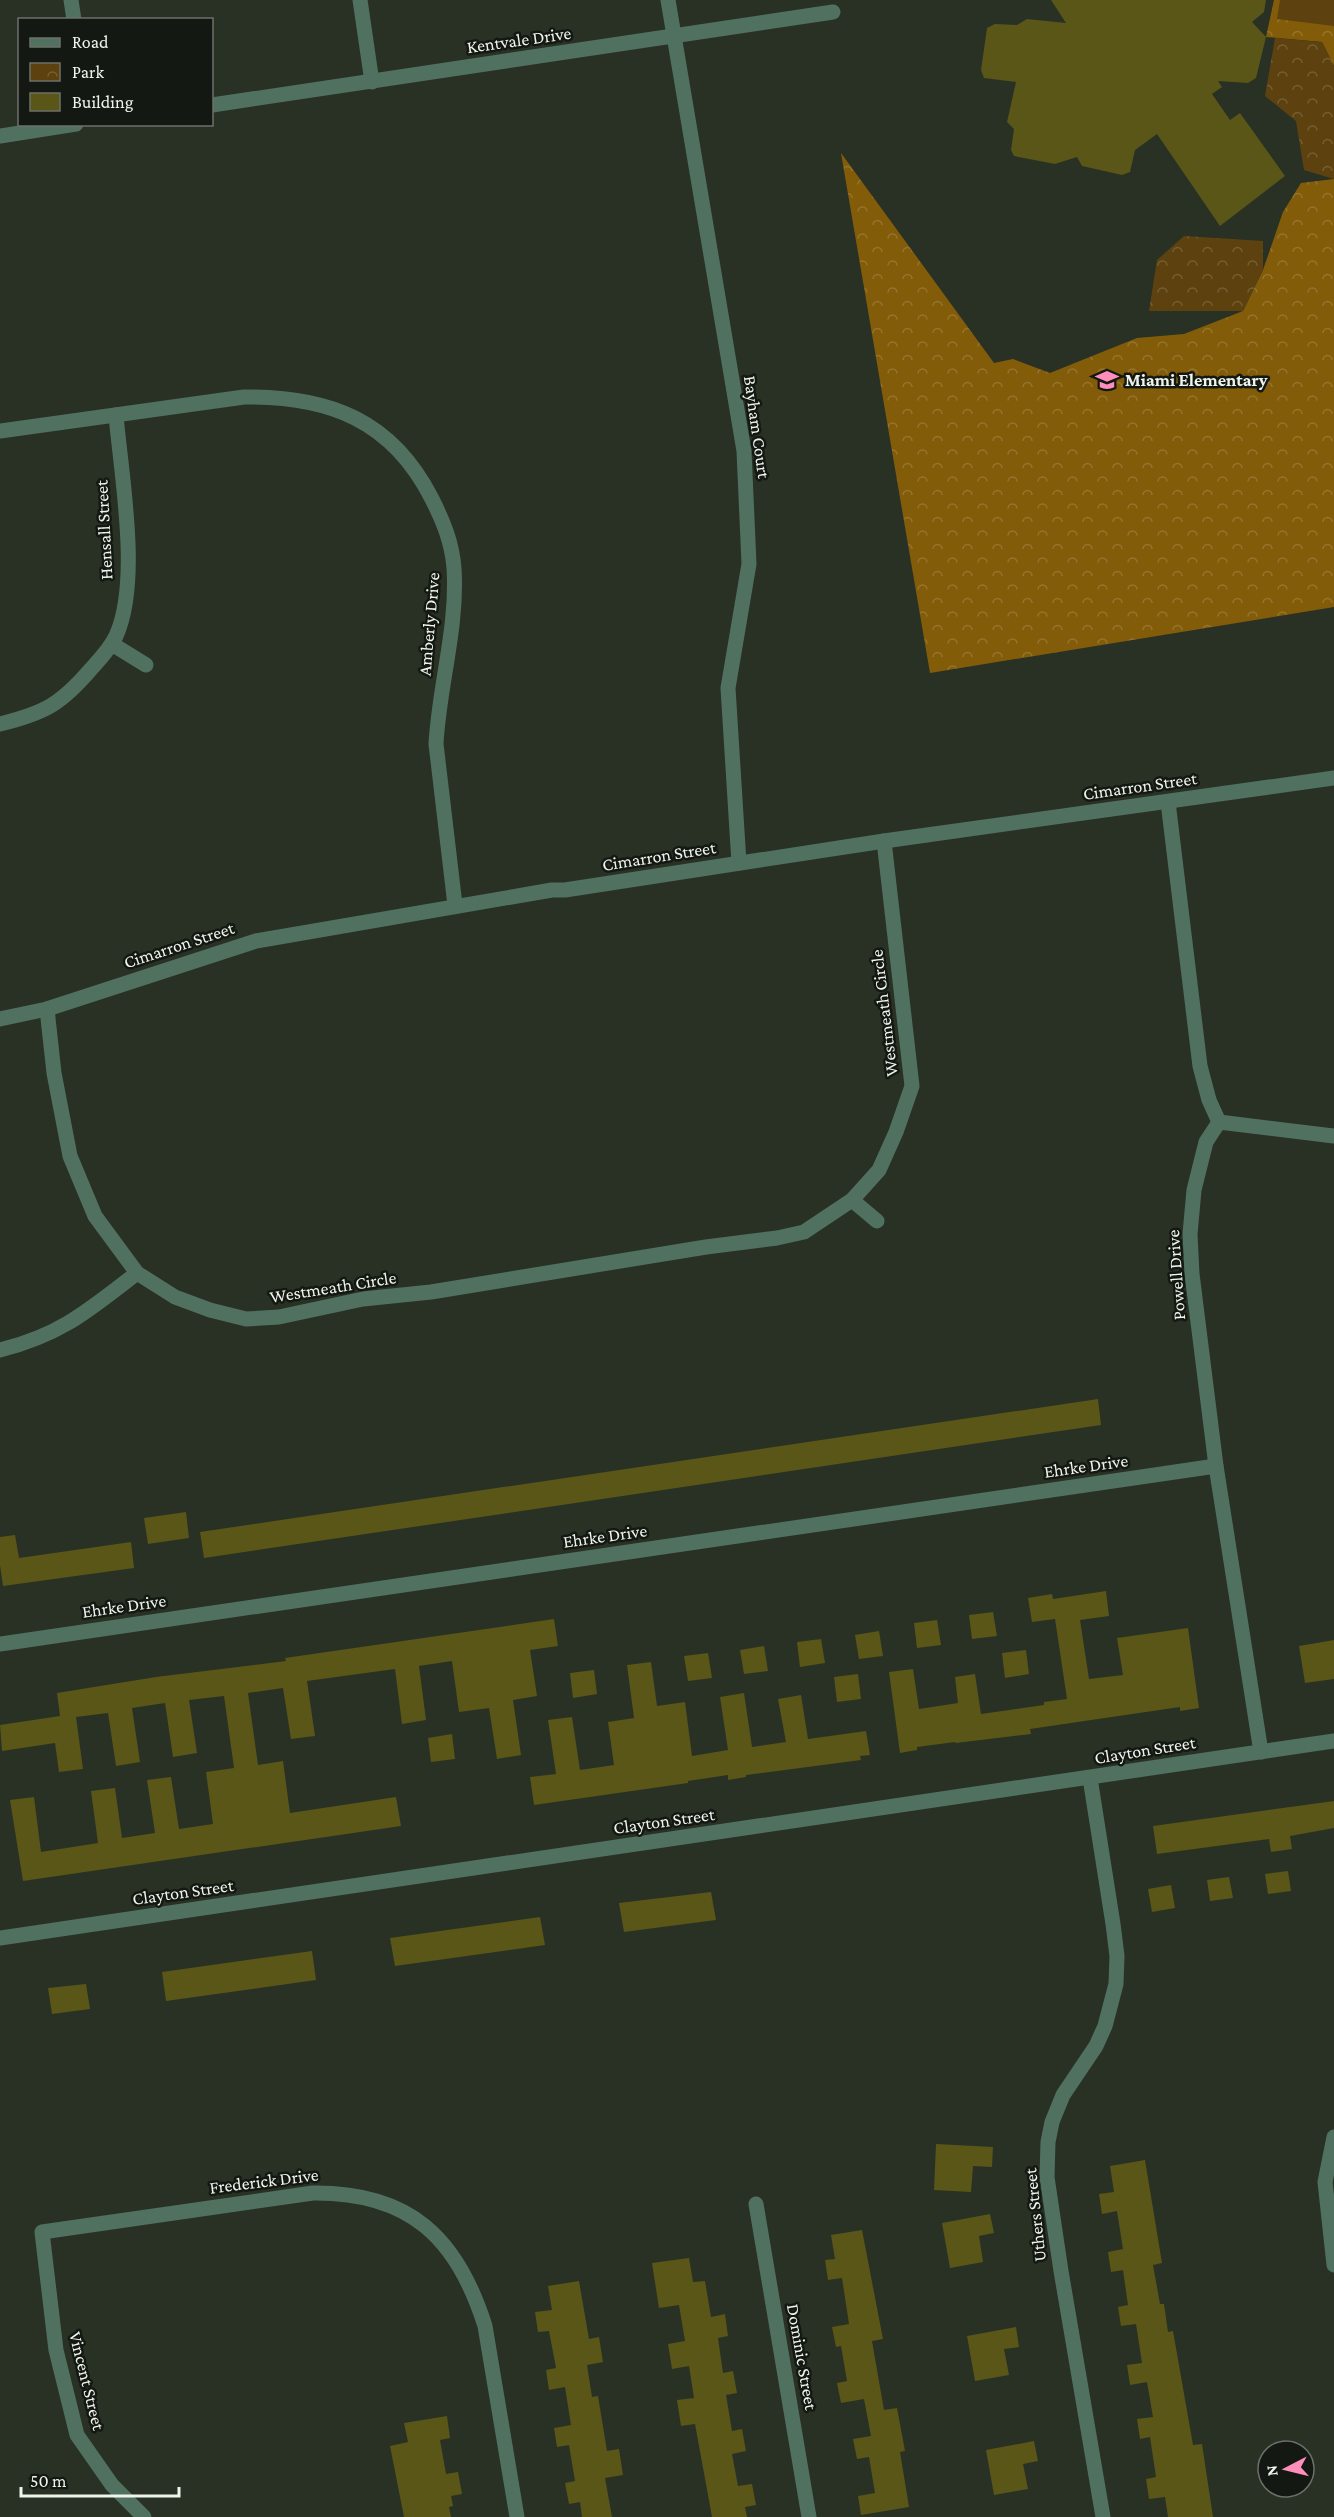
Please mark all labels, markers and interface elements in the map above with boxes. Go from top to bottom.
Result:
legend [18,18,213,126]
street label: Kentvale Drive [466,23,573,57]
text: Road [72,32,109,52]
text: Park [72,62,104,82]
text: Building [72,92,134,112]
school or university icon: Miami Elementary [1094,367,1120,393]
place label: Miami Elementary [1125,370,1268,390]
street label: Bayham Court [740,374,774,481]
street label: Hensall Street [91,479,117,580]
street label: Amberly Drive [415,571,443,677]
street label: Cimarron Street [1082,768,1199,804]
street label: Cimarron Street [601,837,718,875]
street label: Cimarron Street [121,917,238,972]
street label: Westmeath Circle [866,948,902,1078]
street label: Powell Drive [1163,1229,1189,1321]
street label: Westmeath Circle [268,1267,398,1307]
street label: Ehrke Drive [1043,1450,1129,1482]
street label: Ehrke Drive [562,1520,648,1552]
street label: Ehrke Drive [81,1590,167,1622]
street label: Clayton Street [1093,1732,1198,1768]
street label: Clayton Street [612,1804,717,1838]
street label: Clayton Street [131,1875,236,1909]
street label: Frederick Drive [208,2164,320,2198]
street label: Uthers Street [1020,2166,1050,2263]
street label: Dominic Street [783,2302,821,2413]
street label: Vincent Street [65,2330,109,2433]
north arrow [1256,2439,1316,2499]
scale bar [21,2460,178,2498]
text: N [1262,2464,1281,2477]
text: 50 m [30,2471,67,2491]

